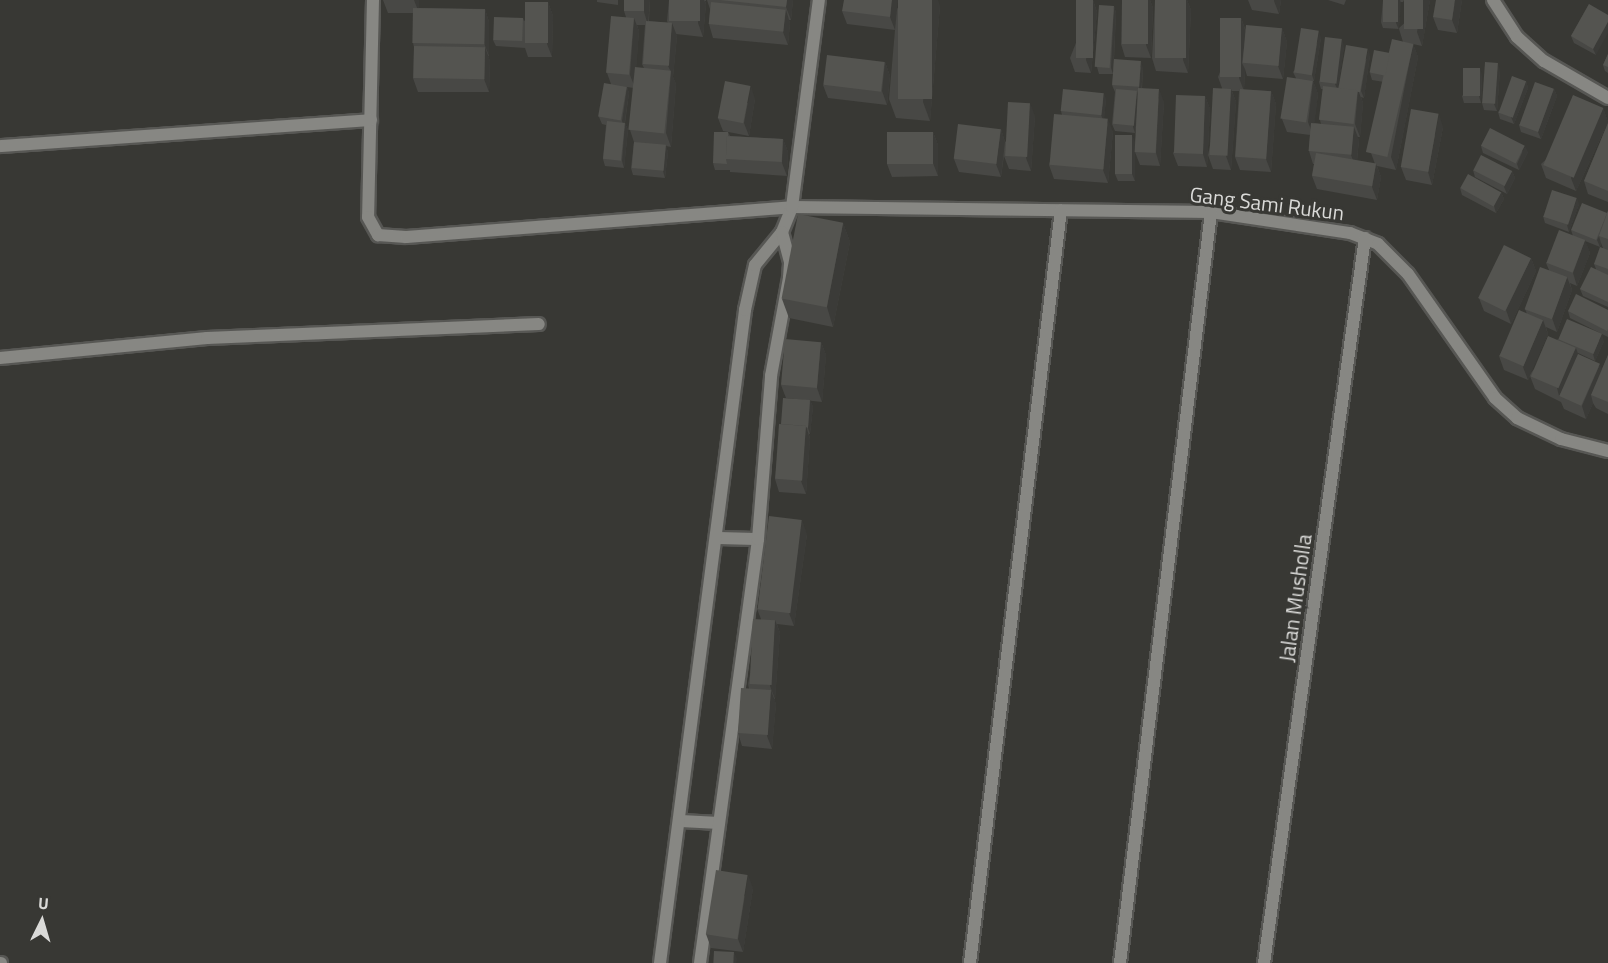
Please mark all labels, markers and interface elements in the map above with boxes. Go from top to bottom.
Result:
street label: Gang Sami Rukun [1188,181,1346,225]
street label: Jalan Musholla [1274,532,1316,664]
north arrow [12,891,72,951]
text: U [37,891,50,915]

